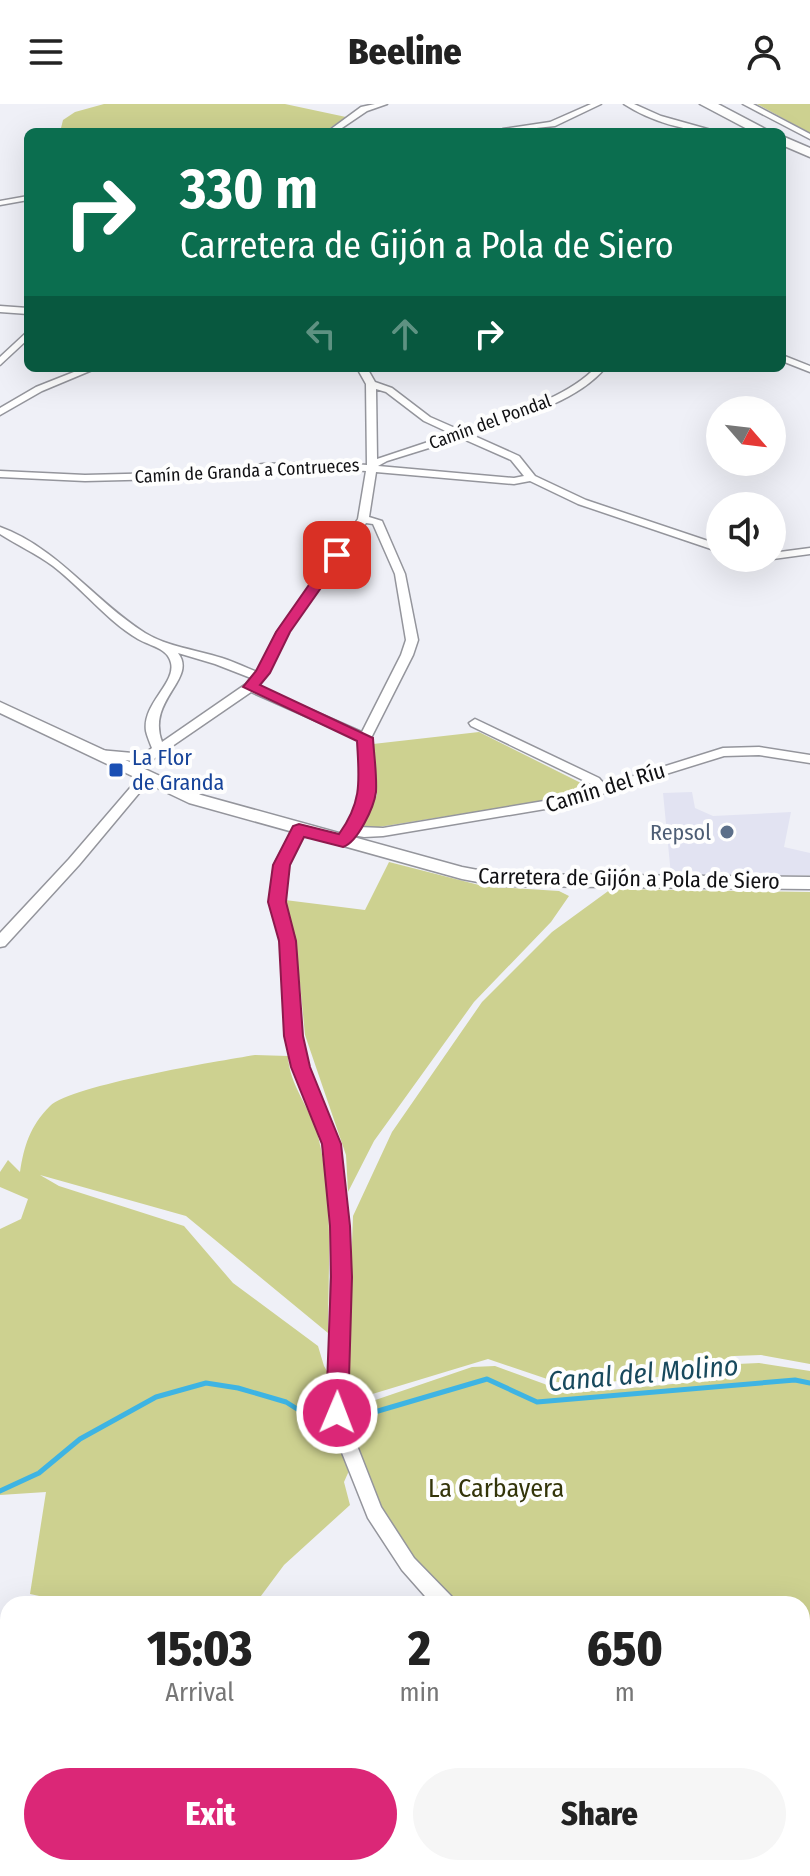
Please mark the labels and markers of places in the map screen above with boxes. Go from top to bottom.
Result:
pin [303,521,371,589]
place label: La Flor de Granda [132,744,224,796]
marker: La Flor de Granda [107,761,125,779]
place label: Repsol [650,819,711,846]
marker: Repsol [718,823,736,841]

